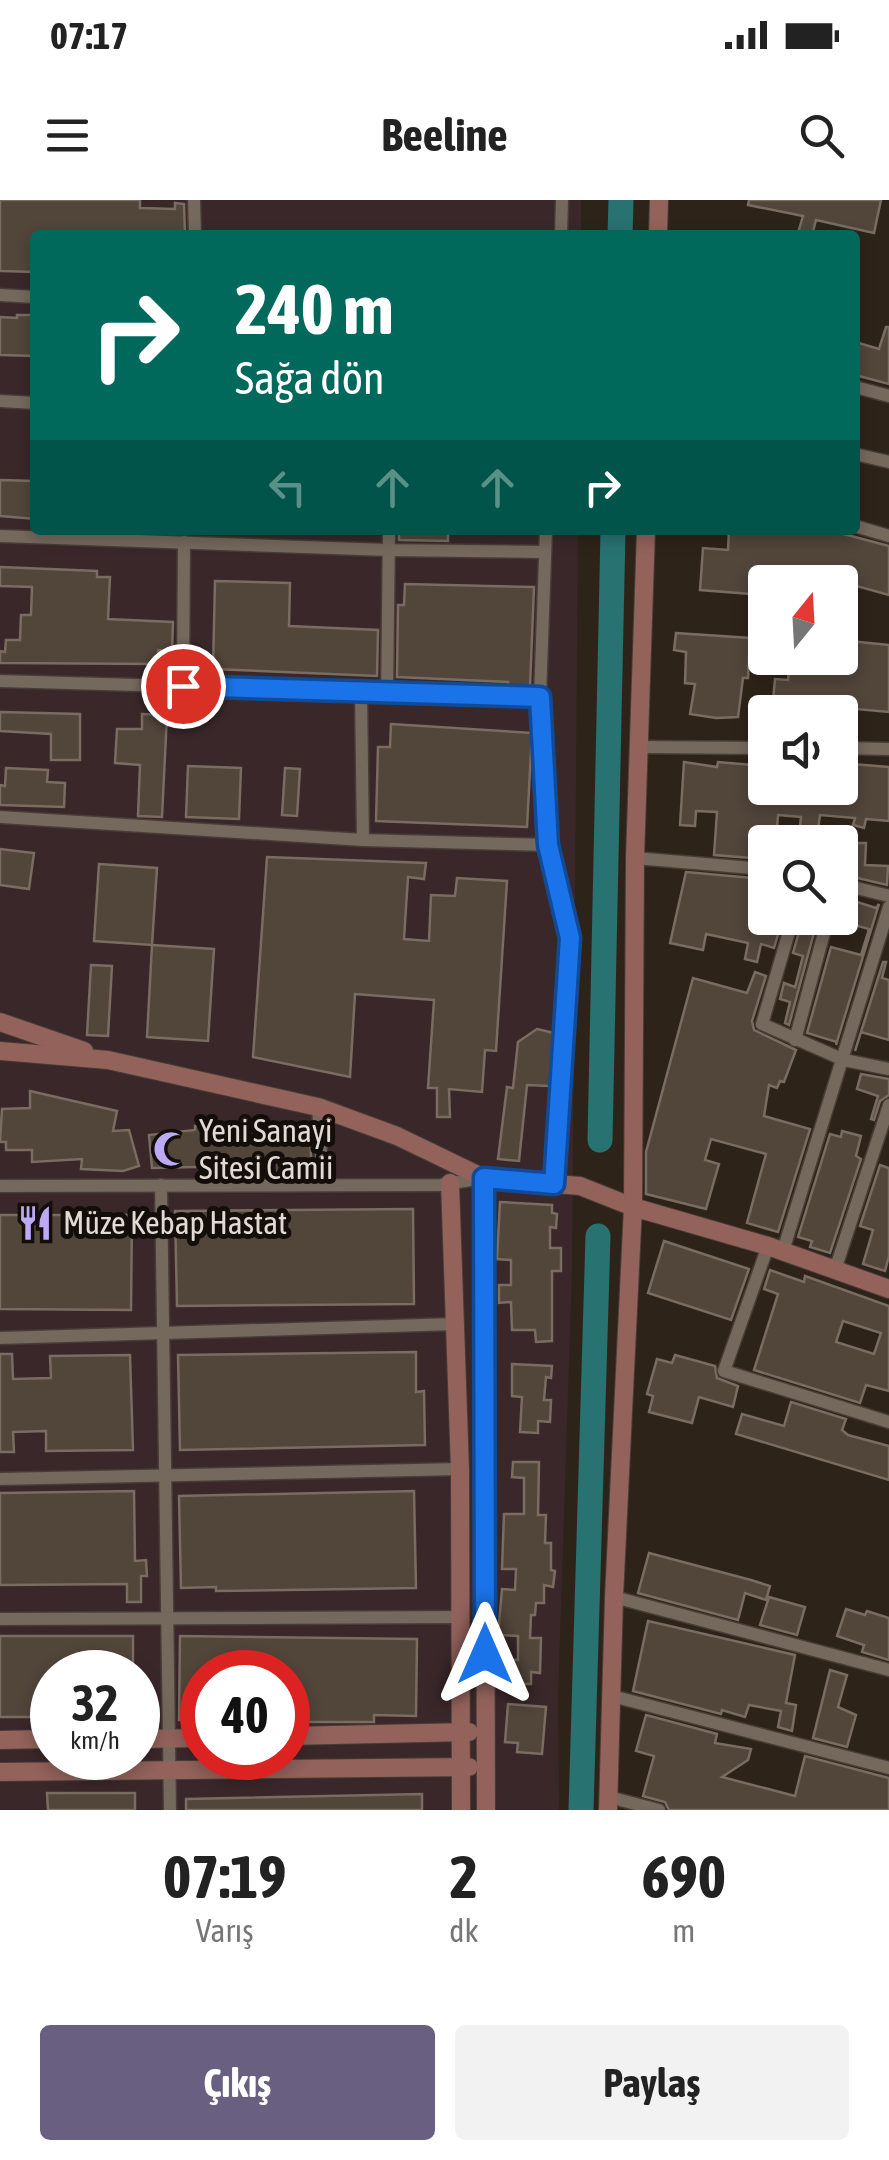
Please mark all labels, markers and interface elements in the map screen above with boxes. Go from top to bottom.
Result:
text: 07:17 [50,14,128,57]
icon: menu [40,108,95,163]
icon: search [794,108,849,163]
text: Beeline [381,109,508,161]
text: 240 m [235,269,394,349]
icon: right [70,270,200,400]
text: Sağa dön [235,352,385,404]
icon: left [260,460,315,515]
icon: ahead [365,460,420,515]
icon: ahead [470,460,525,515]
icon: right [575,460,630,515]
north arrow [748,565,858,675]
map controls [748,565,858,935]
pin [141,644,226,729]
icon: arrive [156,659,211,714]
button: sound [748,695,858,805]
button: search [748,825,858,935]
place label: Yeni Sanayi Sitesi Camii [199,1112,333,1186]
mosque icon: Yeni Sanayi Sitesi Camii [152,1130,190,1168]
restaurant icon: Müze Kebap Hastat [16,1204,54,1242]
place label: Müze Kebap Hastat [63,1204,287,1241]
position arrow [433,1602,537,1706]
speed limit sign: 40 [180,1650,310,1780]
text: 32 [71,1674,118,1732]
text: km/h [70,1726,120,1754]
text: 07:19 [163,1842,286,1911]
text: 2 [450,1842,478,1911]
text: 690 [641,1842,726,1911]
text: Varış [196,1912,254,1949]
text: dk [449,1912,479,1949]
text: m [672,1912,695,1949]
button: Çıkış [40,2025,435,2140]
button: Paylaş [455,2025,849,2140]

